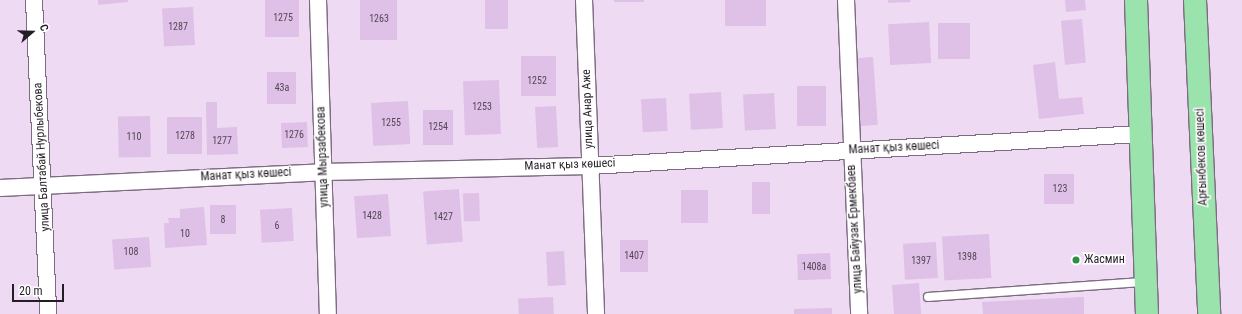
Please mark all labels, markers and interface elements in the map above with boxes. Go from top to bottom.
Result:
north arrow [12,12,52,52]
house number: 1275 [273,12,293,24]
house number: 1263 [369,13,389,25]
house number: 1287 [168,21,188,33]
text: С [37,23,51,33]
street label: улица Анар Аже [579,69,597,149]
house number: 1252 [527,75,547,87]
street label: улица Балтабай Нурлыбекова [31,82,53,232]
house number: 43а [275,82,289,94]
house number: 1253 [472,101,492,113]
street label: улица Мырзабекова [314,106,332,208]
street label: Арғынбеков көшесі [1193,108,1211,206]
house number: 1255 [381,117,401,129]
house number: 1254 [428,121,448,133]
house number: 1276 [284,129,304,141]
house number: 1278 [175,130,195,142]
house number: 110 [127,131,141,143]
house number: 1277 [212,135,232,147]
street label: Манат қыз көшесі [848,138,940,158]
street label: Манат қыз көшесі [524,156,616,174]
street label: улица Байузак Ермекбаев [844,164,866,294]
street label: Манат қыз көшесі [200,165,292,185]
house number: 123 [1053,183,1067,195]
house number: 1428 [362,210,382,222]
house number: 1427 [433,211,453,223]
house number: 8 [221,214,225,226]
house number: 6 [275,220,279,232]
house number: 10 [180,228,190,240]
house number: 108 [124,246,138,258]
house number: 1407 [624,250,644,262]
house number: 1398 [957,251,977,263]
place label: Жасмин [1084,253,1125,267]
house number: 1397 [911,255,931,267]
marker: Жасмин [1071,255,1081,265]
house number: 1408а [802,261,826,273]
scale bar [14,276,66,302]
text: 20 m [19,284,43,298]

